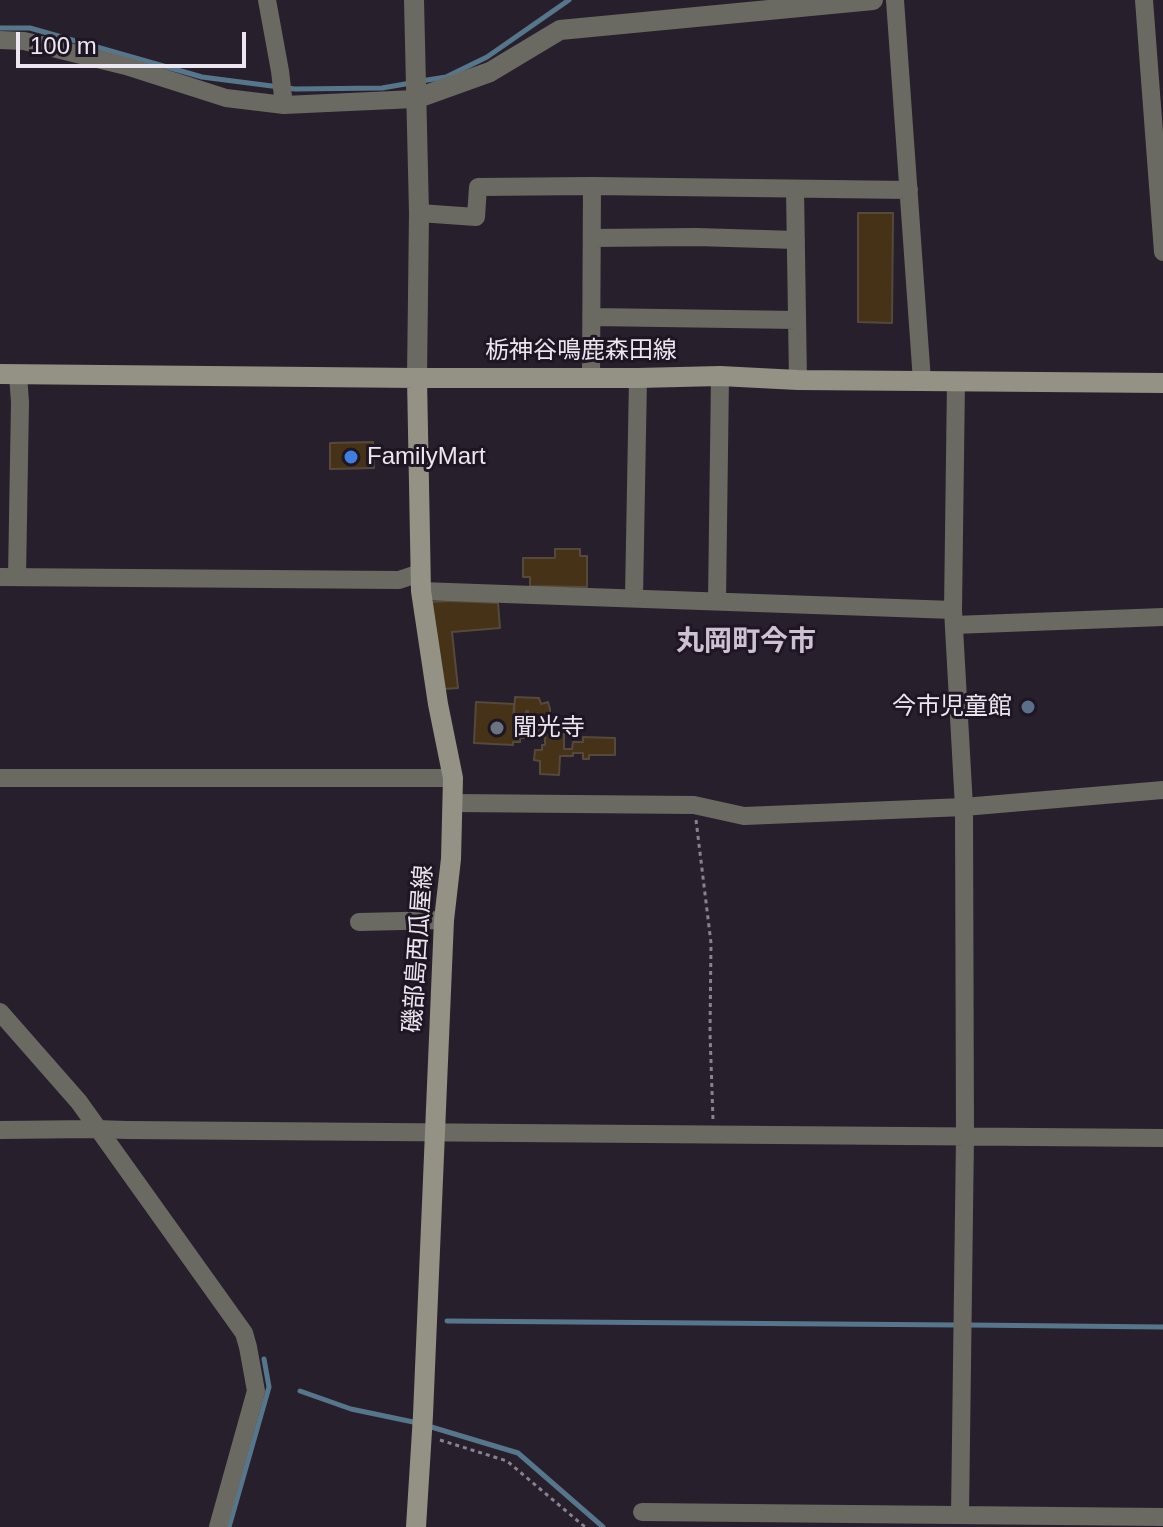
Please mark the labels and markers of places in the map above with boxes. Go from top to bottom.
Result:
place label: FamilyMart [367,443,486,471]
marker: FamilyMart [342,448,360,466]
place label: 今市児童館 [892,693,1012,721]
marker: 今市児童館 [1019,698,1037,716]
place label: 聞光寺 [513,714,585,742]
marker: 聞光寺 [488,719,506,737]

